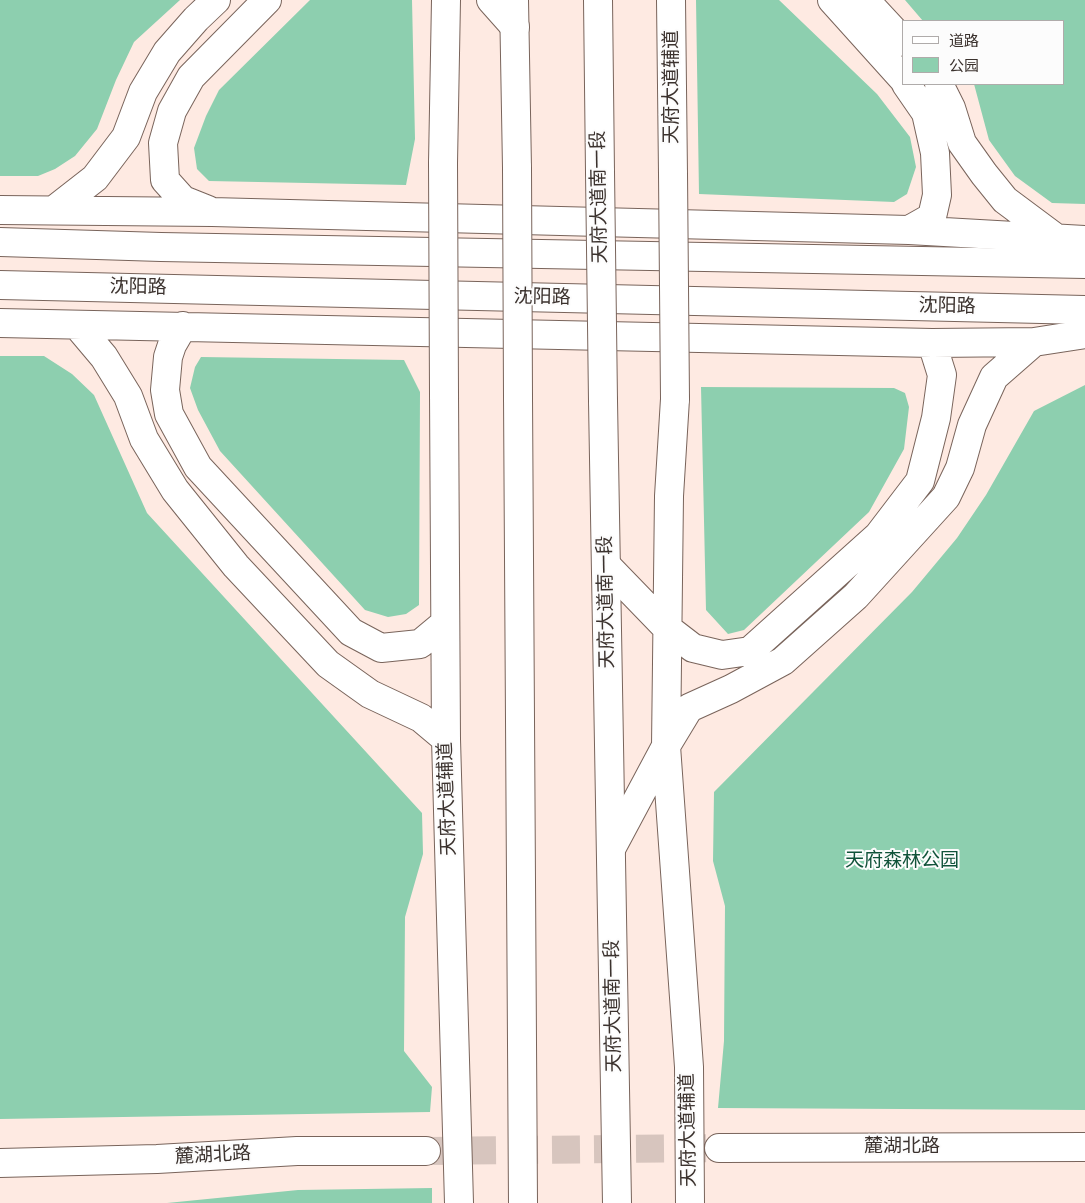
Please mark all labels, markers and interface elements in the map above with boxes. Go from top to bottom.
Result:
legend [902,20,1065,85]
street label: 天府大道辅道 [661,30,683,144]
text: 道路 [949,32,979,51]
text: 公园 [949,57,979,76]
street label: 天府大道南一段 [587,130,613,264]
street label: 沈阳路 [109,276,167,300]
street label: 沈阳路 [513,286,571,310]
street label: 沈阳路 [918,295,976,319]
street label: 天府大道南一段 [594,535,620,669]
street label: 天府大道辅道 [435,742,461,856]
park label: 天府森林公园 [845,850,959,872]
street label: 天府大道南一段 [601,939,627,1073]
street label: 天府大道辅道 [677,1073,701,1187]
street label: 麓湖北路 [864,1136,940,1158]
street label: 麓湖北路 [174,1143,252,1169]

